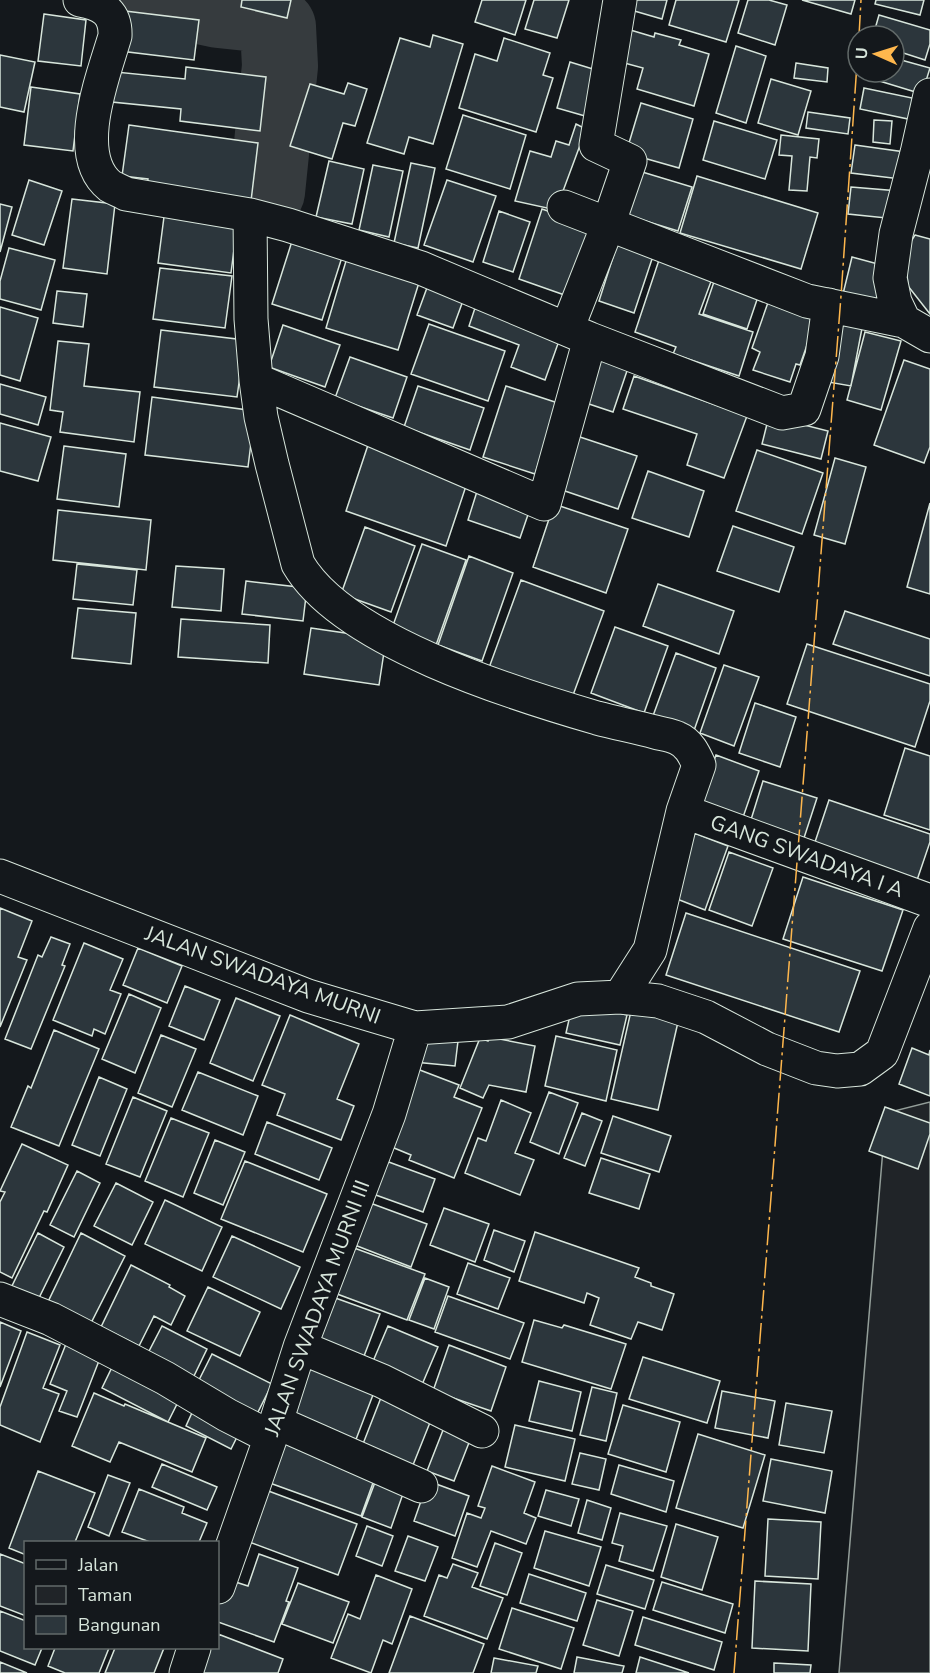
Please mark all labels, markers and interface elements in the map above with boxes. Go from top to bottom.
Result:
north arrow [846,24,906,84]
text: U [851,47,873,60]
street label: GANG SWADAYA I A [706,808,908,904]
street label: JALAN SWADAYA MURNI [140,919,385,1031]
street label: JALAN SWADAYA MURNI III [257,1176,376,1441]
legend [24,1541,219,1649]
text: Jalan [77,1553,118,1577]
text: Taman [78,1583,132,1607]
text: Bangunan [78,1613,161,1637]

